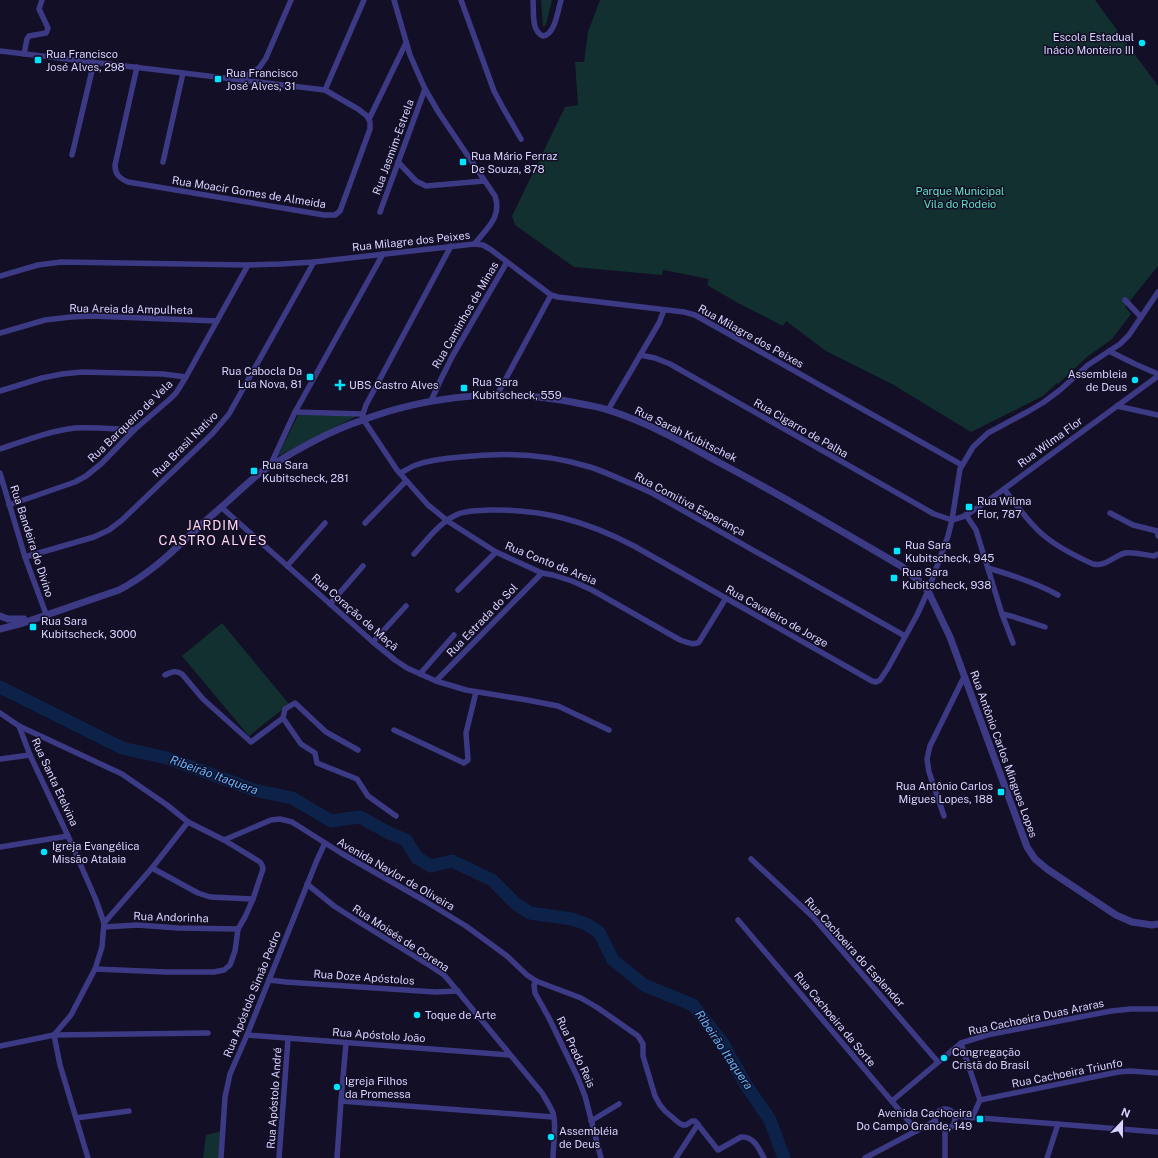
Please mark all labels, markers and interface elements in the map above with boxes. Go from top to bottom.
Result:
place label: Escola Estadual Inácio Monteiro III [1044,31,1134,56]
marker: Escola Estadual Inácio Monteiro III [1137,38,1147,48]
place label: Rua Francisco José Alves, 298 [46,48,125,73]
marker: Rua Francisco José Alves, 298 [33,55,43,65]
place label: Rua Francisco José Alves, 31 [226,67,298,92]
marker: Rua Francisco José Alves, 31 [213,74,223,84]
street label: Rua Jasmim-Estrela [370,98,416,196]
place label: Rua Mário Ferraz De Souza, 878 [471,150,557,175]
marker: Rua Mário Ferraz De Souza, 878 [458,157,468,167]
street label: Rua Moacir Gomes de Almeida [171,174,327,210]
park label: Parque Municipal Vila do Rodeio [916,185,1004,210]
street label: Rua Milagre dos Peixes [351,229,471,253]
street label: Rua Caminhos de Minas [430,259,501,370]
street label: Rua Areia da Ampulheta [69,302,193,316]
street label: Rua Milagre dos Peixes [696,302,806,370]
place label: Rua Cabocla Da Lua Nova, 81 [221,365,302,390]
place label: Assembleia de Deus [1068,368,1127,393]
marker: Rua Cabocla Da Lua Nova, 81 [305,372,315,382]
marker: Assembleia de Deus [1130,375,1140,385]
place label: Rua Sara Kubitscheck, 559 [472,376,562,401]
street label: Rua Barqueiro de Vela [85,378,175,464]
marker: UBS Castro Alves [334,379,346,391]
place label: UBS Castro Alves [349,379,439,391]
marker: Rua Sara Kubitscheck, 559 [459,383,469,393]
street label: Rua Cigarro de Palha [752,396,850,460]
street label: Rua Sarah Kubitschek [633,404,739,464]
street label: Rua Brasil Nativo [150,409,220,479]
street label: Rua Wilma Flor [1015,414,1085,470]
place label: Rua Sara Kubitscheck, 281 [262,459,349,484]
marker: Rua Sara Kubitscheck, 281 [249,466,259,476]
street label: Rua Comitiva Esperança [632,470,747,539]
street label: Rua Bandeira do Divino [8,483,56,599]
place label: Rua Wilma Flor, 787 [977,495,1031,520]
marker: Rua Wilma Flor, 787 [964,502,974,512]
district label: JARDIM CASTRO ALVES [159,518,267,548]
street label: Rua Conto de Areia [503,539,599,587]
place label: Rua Sara Kubitscheck, 945 [905,539,994,564]
marker: Rua Sara Kubitscheck, 945 [892,546,902,556]
place label: Rua Sara Kubitscheck, 938 [902,566,991,591]
street label: Rua Coração de Maçã [309,571,401,653]
marker: Rua Sara Kubitscheck, 938 [889,573,899,583]
street label: Rua Estrada do Sol [444,581,520,659]
street label: Rua Cavaleiro de Jorge [724,583,830,649]
place label: Rua Sara Kubitscheck, 3000 [41,615,137,640]
marker: Rua Sara Kubitscheck, 3000 [28,622,38,632]
street label: Rua Antônio Carlos Mingues Lopes [968,669,1040,840]
street label: Rua Santa Etelvina [29,736,81,828]
water label: Ribeirão Itaquera [168,753,260,797]
place label: Rua Antônio Carlos Migues Lopes, 188 [896,780,993,805]
marker: Rua Antônio Carlos Migues Lopes, 188 [996,787,1006,797]
street label: Avenida Naylor de Oliveira [335,835,457,913]
place label: Igreja Evangélica Missão Atalaia [52,840,139,865]
marker: Igreja Evangélica Missão Atalaia [39,847,49,857]
street label: Rua Cachoeira do Esplendor [803,895,907,1009]
street label: Rua Moisés de Corena [350,902,452,974]
street label: Rua Andorinha [133,910,209,924]
street label: Rua Apóstolo Simão Pedro [221,929,283,1059]
street label: Rua Doze Apóstolos [313,967,415,987]
street label: Rua Cachoeira da Sorte [792,969,878,1069]
street label: Rua Cachoeira Duas Araras [967,997,1105,1037]
water label: Ribeirão Itaquera [692,1008,756,1092]
place label: Toque de Arte [425,1009,496,1021]
marker: Toque de Arte [412,1010,422,1020]
street label: Rua Prado Reis [554,1015,598,1090]
street label: Rua Apóstolo João [332,1026,426,1044]
place label: Congregação Cristã do Brasil [952,1046,1029,1071]
street label: Rua Apóstolo André [264,1047,284,1149]
marker: Congregação Cristã do Brasil [939,1053,949,1063]
street label: Rua Cachoeira Triunfo [1011,1056,1123,1090]
place label: Igreja Filhos da Promessa [345,1075,411,1100]
marker: Igreja Filhos da Promessa [332,1082,342,1092]
north arrow [1102,1102,1142,1142]
text: N [1120,1106,1132,1120]
place label: Avenida Cachoeira Do Campo Grande, 149 [856,1107,972,1132]
marker: Avenida Cachoeira Do Campo Grande, 149 [975,1114,985,1124]
place label: Assembléia de Deus [559,1125,618,1150]
marker: Assembléia de Deus [546,1132,556,1142]

